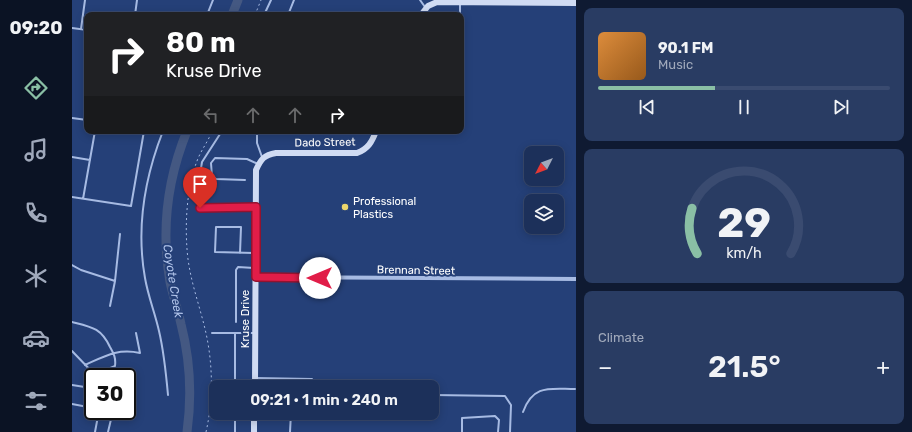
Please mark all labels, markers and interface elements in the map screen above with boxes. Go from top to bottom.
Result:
text: 09:20 [10,17,62,39]
text: 80 m [166,26,236,59]
icon: right [100,28,152,80]
text: 90.1 FM [658,39,713,57]
text: Music [658,57,693,72]
text: Kruse Drive [166,60,261,82]
icon: directions [22,74,50,102]
icon: previous [636,96,658,118]
icon: pause [733,96,755,118]
icon: next [830,96,852,118]
icon: left [200,104,222,126]
icon: ahead [242,104,264,126]
icon: ahead [284,104,306,126]
icon: right [326,104,348,126]
street label: Dado Street [294,135,356,150]
icon: music [22,136,50,164]
north arrow [524,146,564,186]
map controls [524,146,564,234]
pin [183,167,217,208]
icon: arrive [189,173,211,195]
button: layers [524,194,564,234]
place label: Professional Plastics [353,195,416,221]
text: 29 [717,198,771,247]
icon: phone [22,199,50,227]
marker: Professional Plastics [340,202,350,212]
water label: Coyote Creek [160,243,186,320]
text: km/h [726,245,762,262]
position arrow [299,257,341,299]
icon: climate [22,262,50,290]
street label: Brennan Street [377,263,456,278]
street label: Kruse Drive [239,290,252,348]
icon: car [22,324,50,352]
text: Climate [598,330,644,345]
text: 21.5° [708,349,781,385]
text: − [598,354,612,381]
text: + [876,354,890,381]
speed limit sign: 30 [84,368,136,420]
icon: filters [22,387,50,415]
text: 09:21 · 1 min · 240 m [250,391,398,409]

